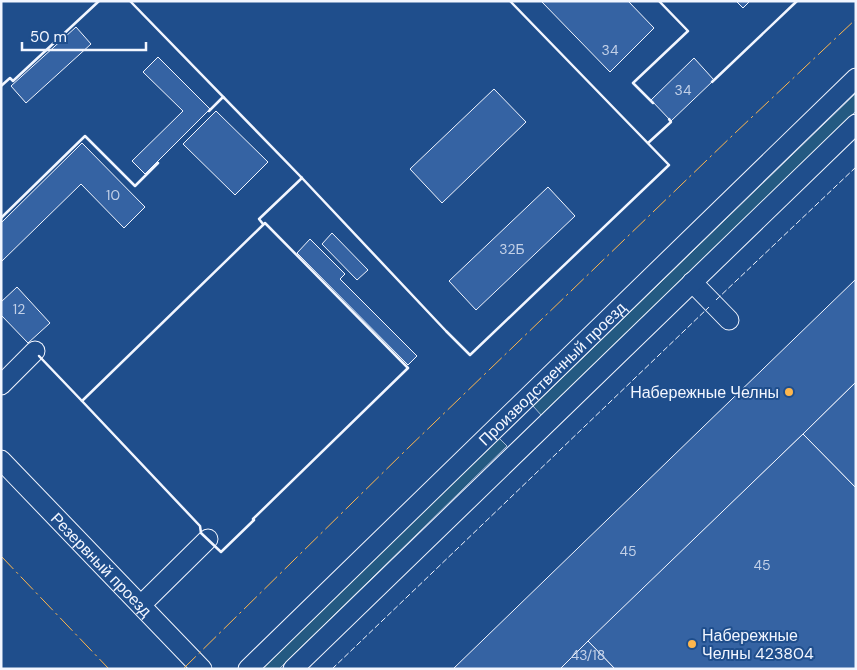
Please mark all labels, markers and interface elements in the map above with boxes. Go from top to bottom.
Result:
scale bar [22,20,146,52]
text: 50 m [30,27,67,47]
house number: 34 [602,41,619,59]
house number: 34 [675,81,692,99]
house number: 10 [106,186,120,204]
house number: 32Б [499,240,525,258]
street label: Производственный проезд [474,296,631,450]
house number: 12 [13,300,25,318]
place label: Набережные Челны [630,382,779,403]
marker: Набережные Челны [783,386,795,398]
street label: Резервный проезд [46,508,157,622]
house number: 45 [619,542,637,560]
house number: 45 [753,556,771,574]
place label: Набережные Челны 423804 [702,625,814,664]
marker: Набережные Челны 423804 [686,638,698,650]
house number: 43/18 [571,646,605,664]

